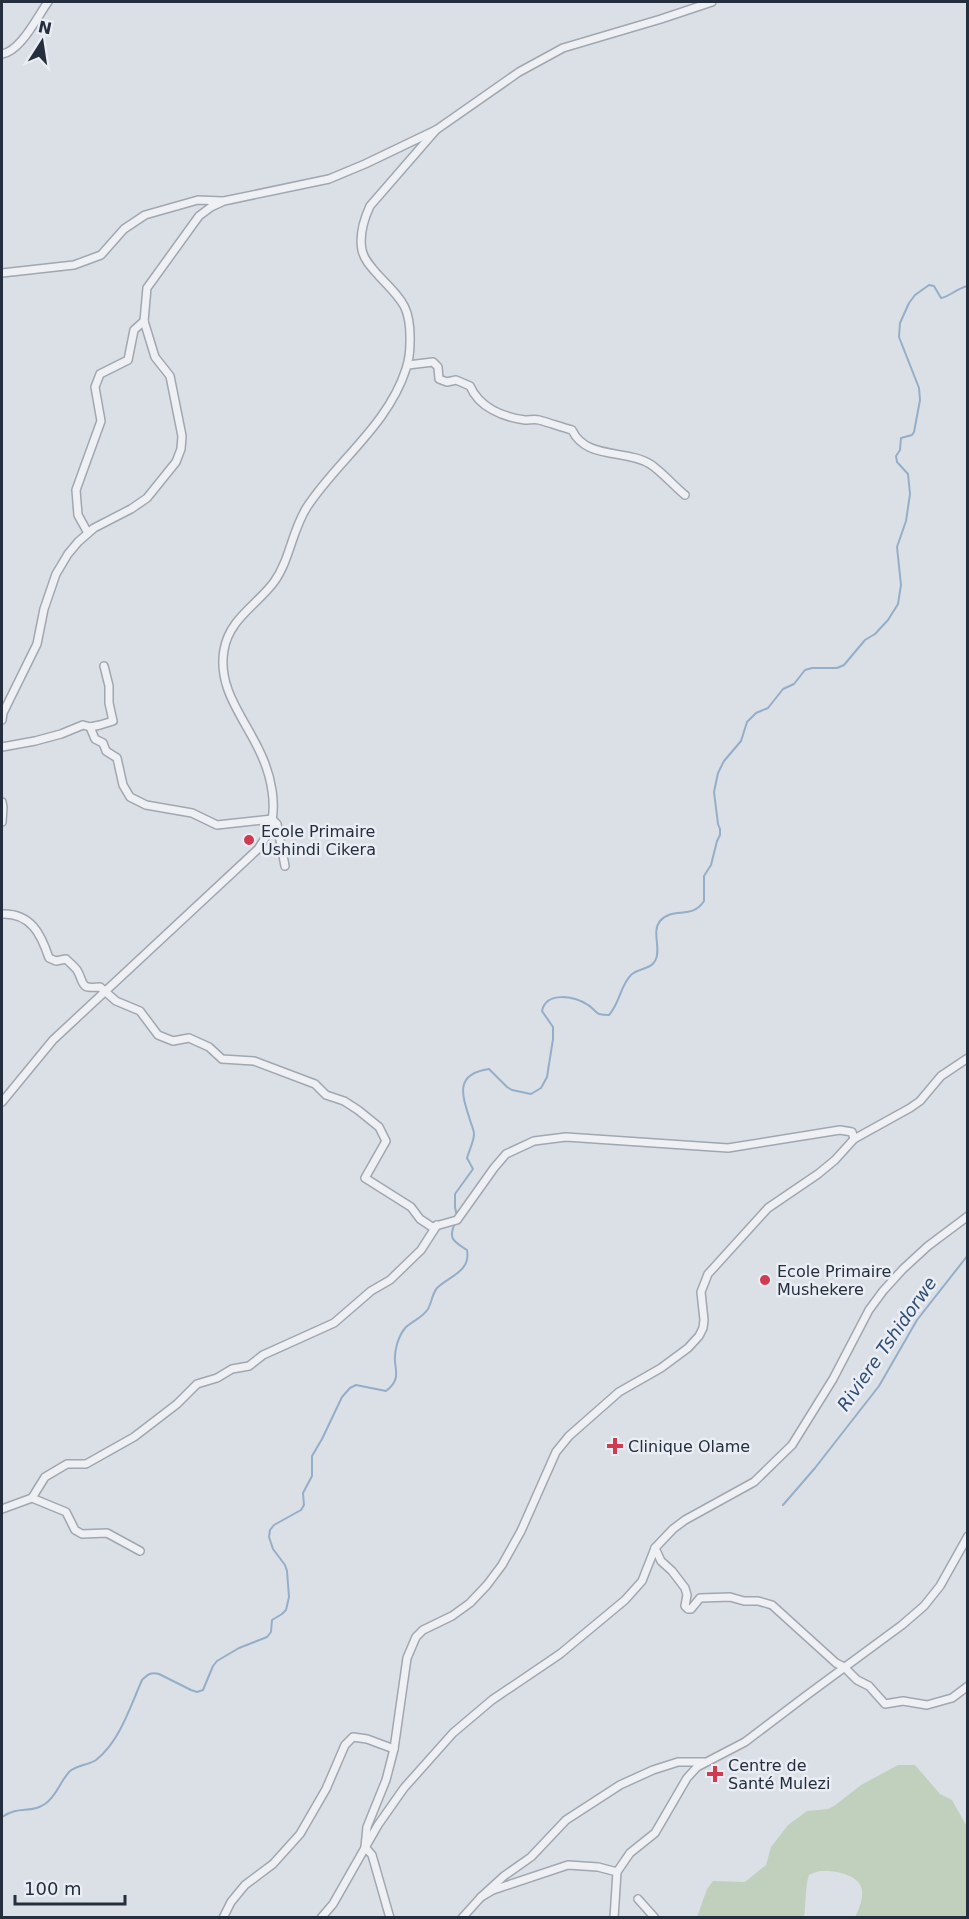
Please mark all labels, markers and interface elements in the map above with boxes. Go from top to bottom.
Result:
north arrow [12,12,72,72]
text: N [36,17,54,39]
place label: Ecole Primaire Ushindi Cikera [261,822,376,859]
marker: Ecole Primaire Ushindi Cikera [242,833,256,847]
place label: Ecole Primaire Mushekere [777,1262,891,1299]
marker: Ecole Primaire Mushekere [758,1273,772,1287]
water label: Riviere Tshidorwe [832,1273,941,1415]
marker: Clinique Olame [606,1437,624,1455]
place label: Clinique Olame [628,1437,750,1456]
place label: Centre de Santé Mulezi [728,1756,830,1793]
marker: Centre de Santé Mulezi [706,1765,724,1783]
scale bar [15,1868,124,1906]
text: 100 m [24,1878,82,1899]

